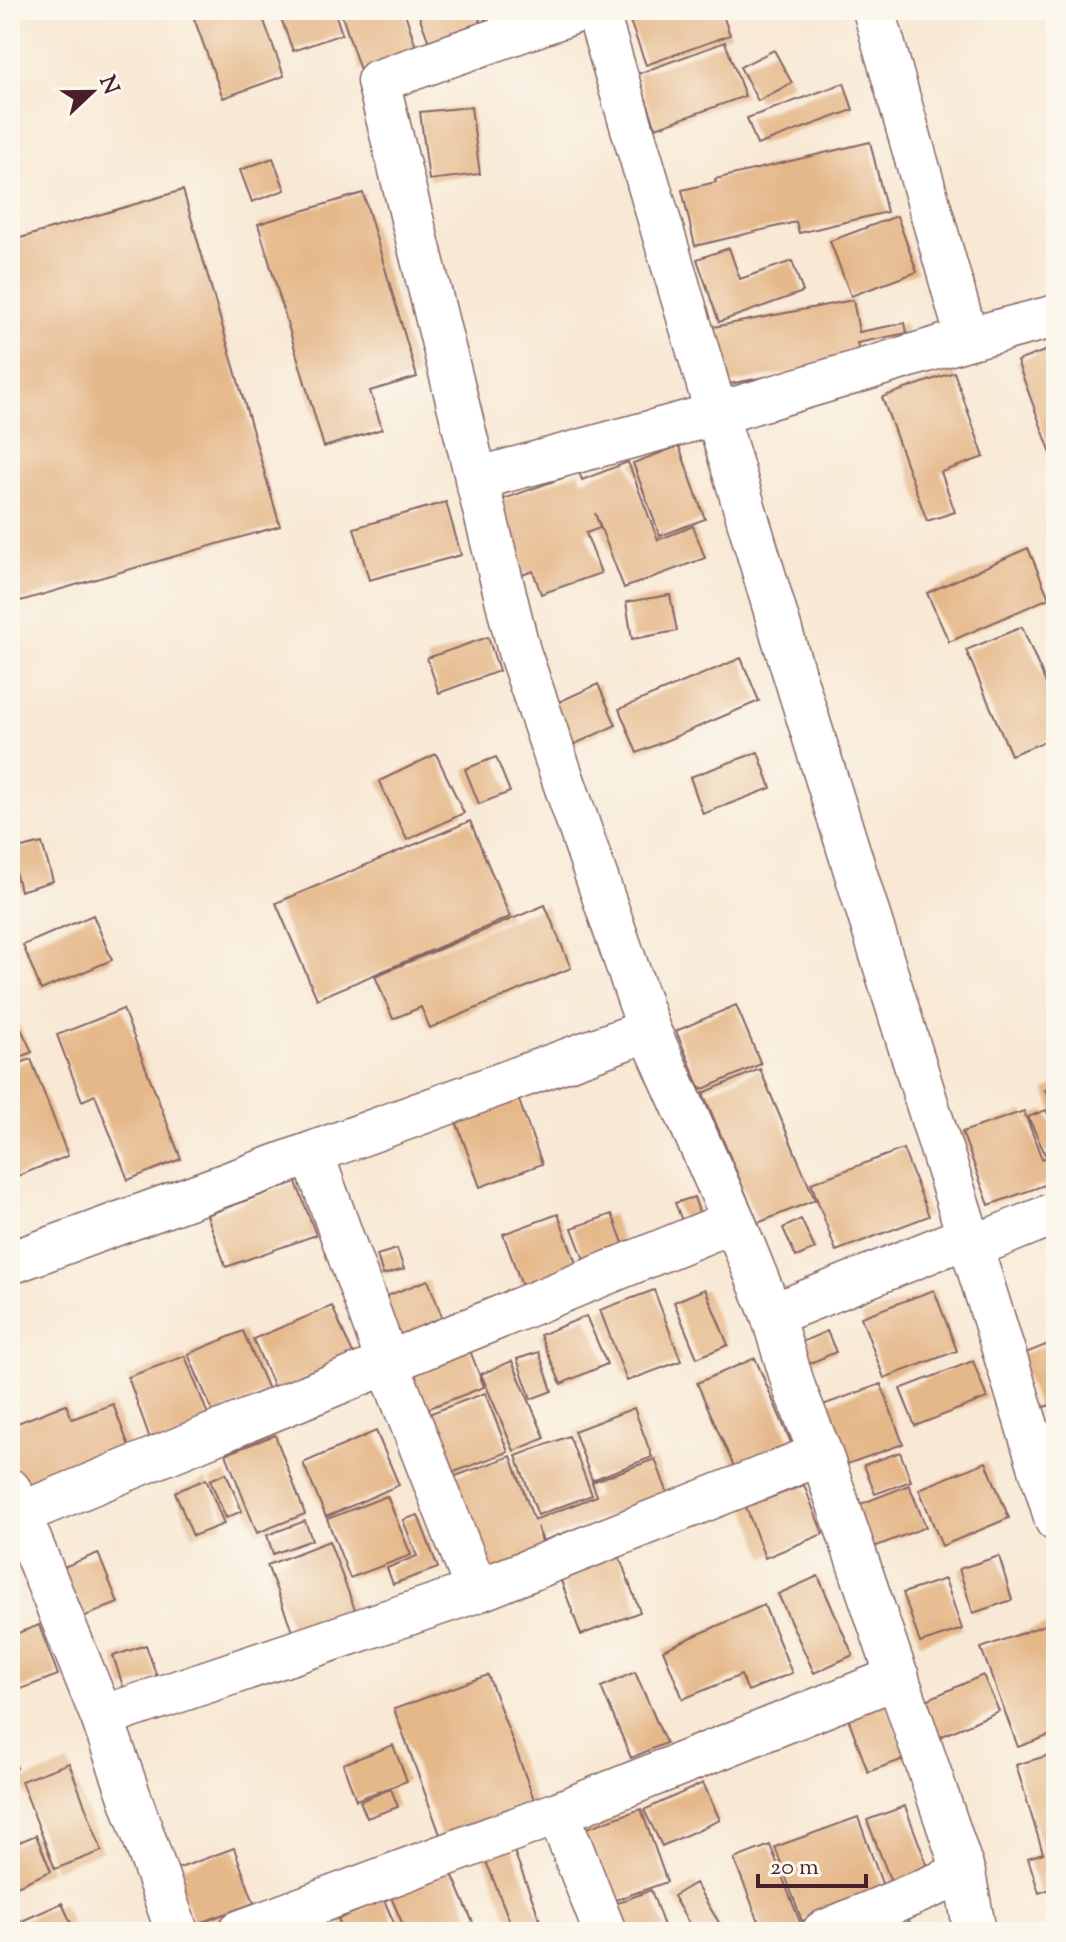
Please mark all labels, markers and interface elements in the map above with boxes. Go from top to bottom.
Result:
north arrow [52,52,132,132]
text: N [90,71,126,100]
scale bar [758,1838,866,1888]
text: 20 m [770,1851,819,1885]

